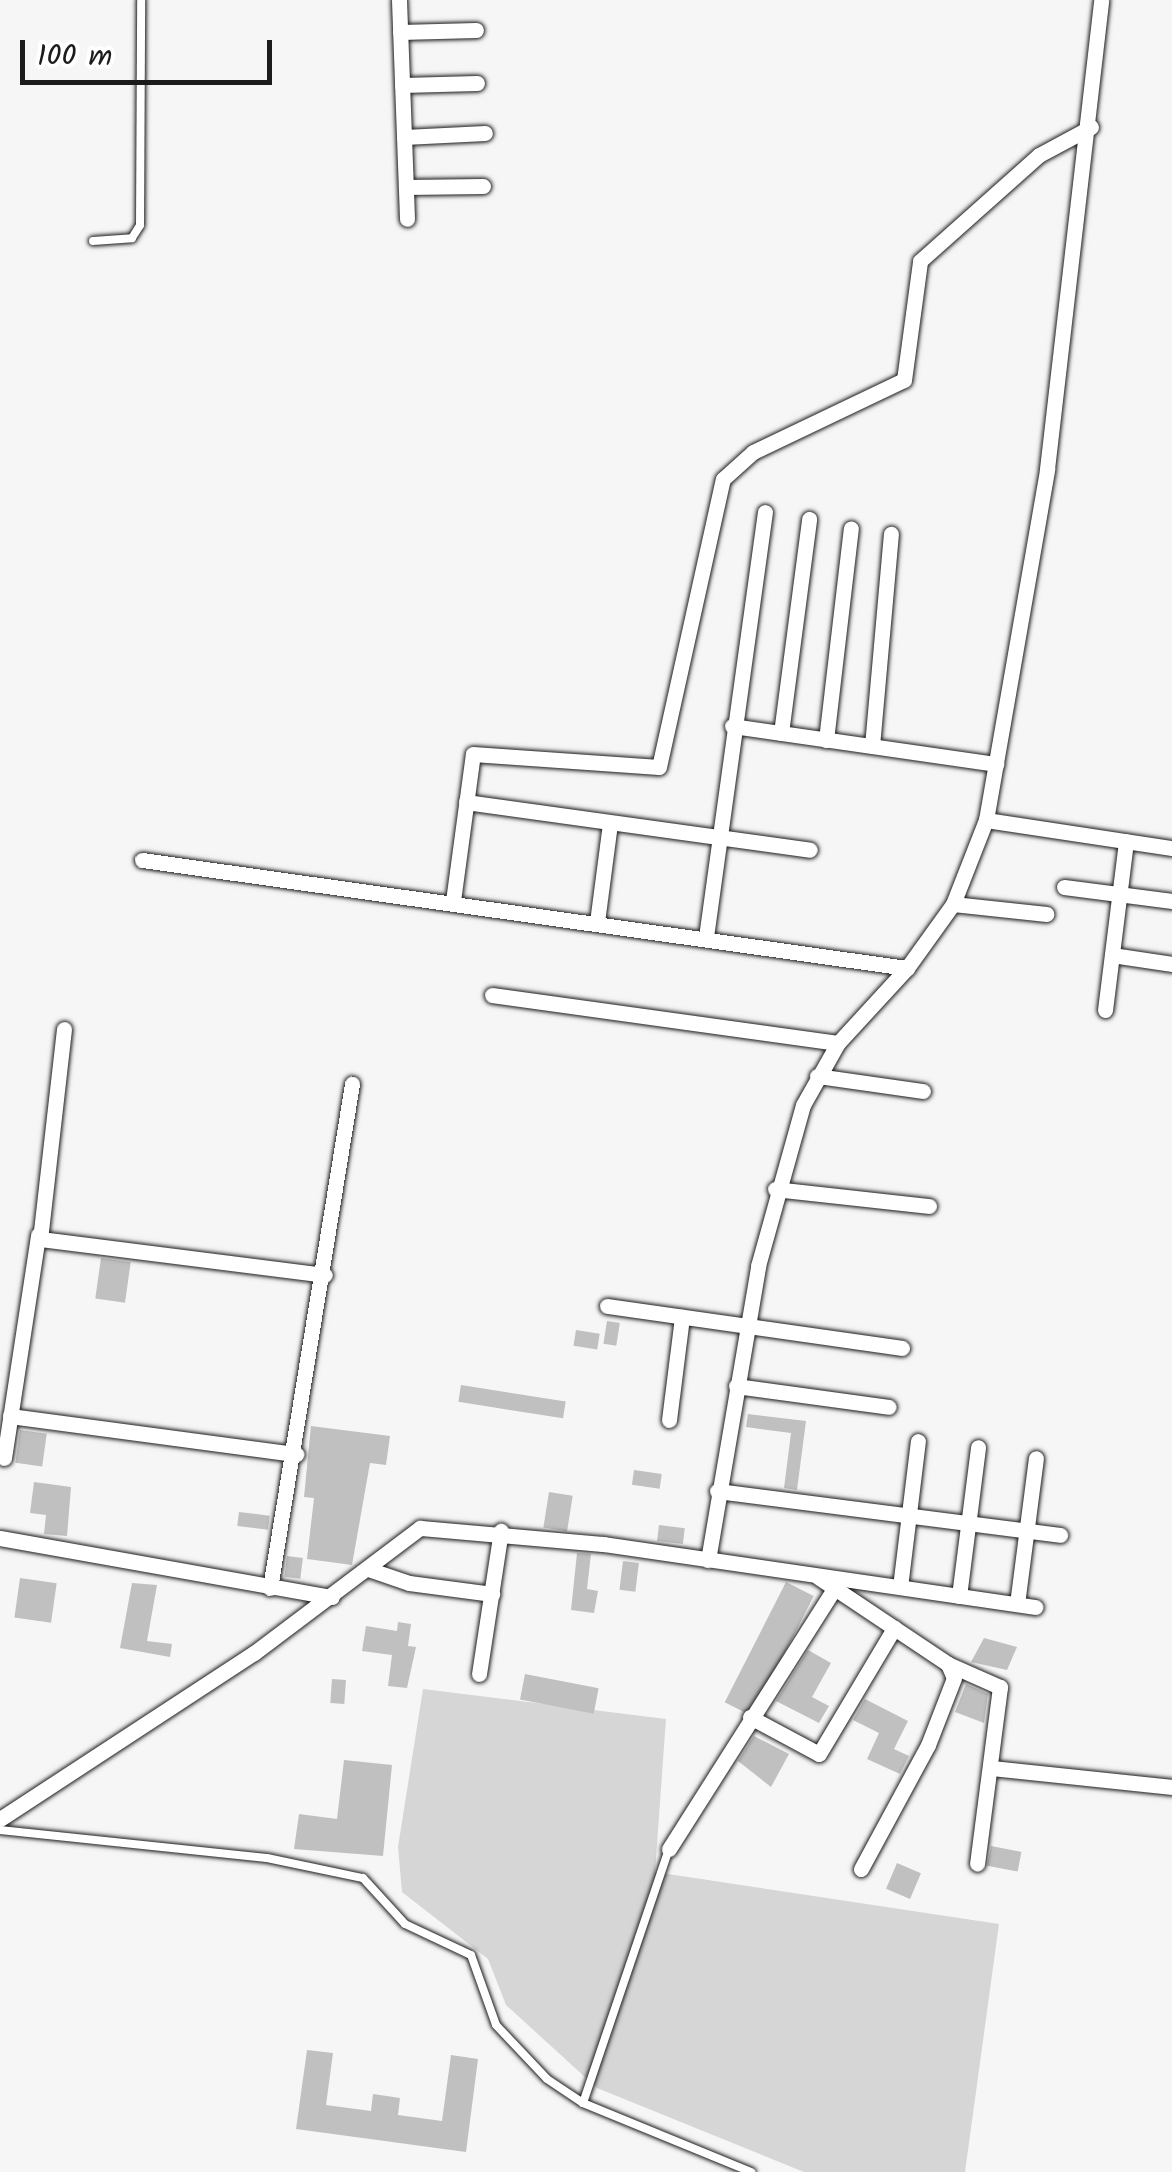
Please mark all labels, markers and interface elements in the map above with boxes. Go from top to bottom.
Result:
scale bar [25,20,278,82]
text: 100 m [37,33,112,81]

